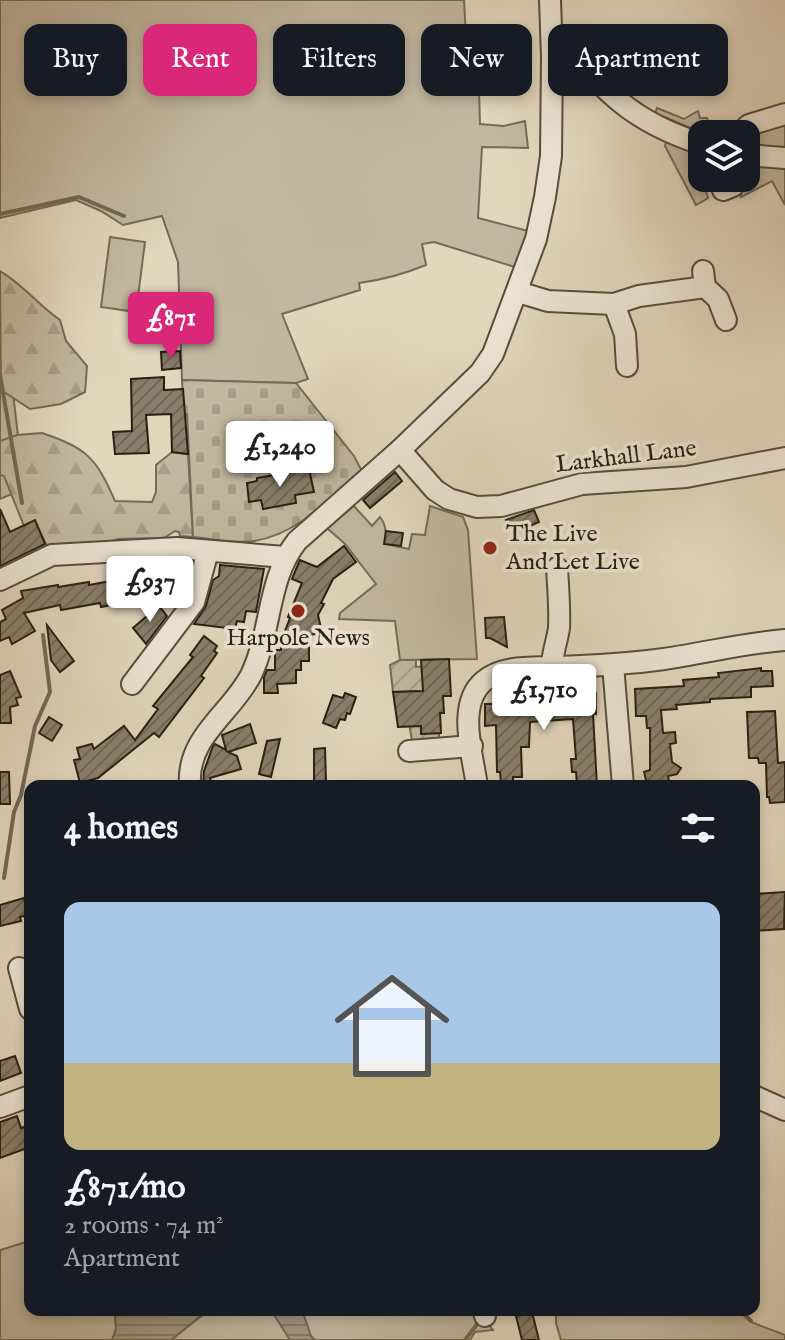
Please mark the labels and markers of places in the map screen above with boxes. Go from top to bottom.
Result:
pin: £871 [124,292,218,360]
pin: £1,240 [215,421,345,489]
place label: The Live And Let Live [505,519,640,578]
marker: The Live And Let Live [481,539,499,557]
pin: £937 [103,556,197,624]
marker: Harpole News [289,602,307,620]
place label: Harpole News [226,623,370,654]
pin: £1,710 [479,664,609,732]

